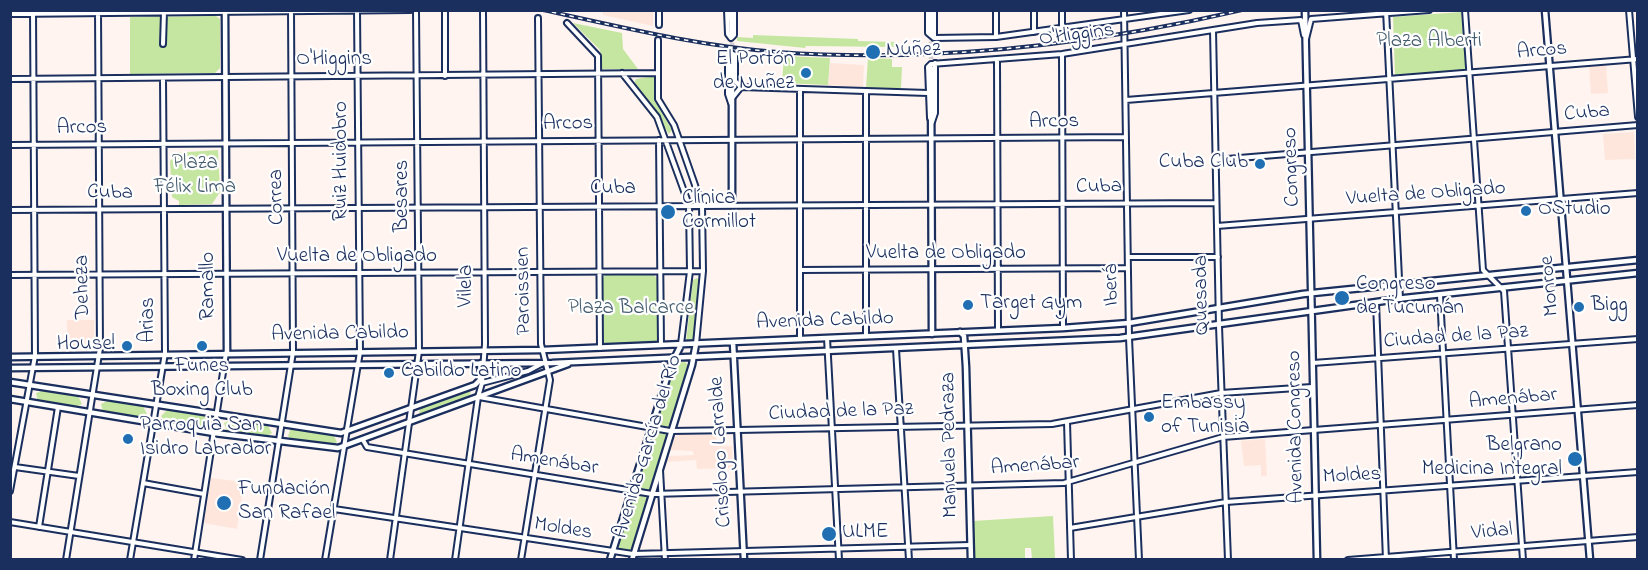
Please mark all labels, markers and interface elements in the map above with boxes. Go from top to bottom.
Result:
street label: O'Higgins [1038,19,1116,53]
park label: Plaza Alberti [1376,30,1482,56]
street label: Arcos [1516,37,1568,67]
place label: Núñez [886,39,941,65]
marker: Núñez [864,43,882,61]
street label: O'Higgins [296,48,372,74]
place label: El Portón de Nuñez [713,48,794,98]
marker: El Portón de Nuñez [799,66,813,80]
street label: Cuba [1563,99,1611,129]
street label: Ruiz Huidobro [330,101,356,221]
street label: Arcos [1029,110,1079,136]
street label: Arcos [543,112,593,138]
street label: Arcos [57,116,107,142]
street label: Congreso [1279,127,1307,207]
place label: Cuba Club [1159,151,1248,177]
park label: Plaza Félix Lima [154,152,236,202]
marker: Cuba Club [1253,157,1267,171]
street label: Besares [391,160,417,232]
street label: Correa [265,169,291,225]
street label: Cuba [1076,175,1122,201]
street label: Cuba [590,177,636,203]
street label: Vuelta de Obligado [1345,177,1507,213]
street label: Cuba [87,181,133,207]
place label: Clínica Cormillot [682,187,756,237]
place label: OStudio [1538,198,1611,224]
marker: Clínica Cormillot [659,203,677,221]
marker: OStudio [1519,204,1533,218]
street label: Vuelta de Obligado [866,242,1026,268]
street label: Vuelta de Obligado [277,245,437,271]
street label: Paroissien [512,247,538,335]
street label: Ramallo [197,252,223,320]
street label: Deheza [71,255,97,319]
street label: Quesada [1190,255,1216,335]
street label: Monroe [1536,255,1566,317]
street label: Iberá [1100,263,1126,307]
street label: Vilela [455,265,481,307]
place label: Congreso de Tucumán [1356,273,1464,323]
marker: Congreso de Tucumán [1333,289,1351,307]
place label: Target Gym [980,292,1082,318]
place label: Bigg [1591,294,1628,320]
street label: Arias [137,297,163,343]
park label: Plaza Balcarce [568,297,694,323]
marker: Target Gym [961,298,975,312]
marker: Bigg [1572,300,1586,314]
street label: Avenida Cabildo [756,307,894,337]
street label: Ciudad de la Paz [1383,320,1529,356]
street label: Avenida Cabildo [271,321,409,349]
place label: House! [57,333,115,359]
marker: House! [120,339,134,353]
marker: Funes Boxing Club [195,339,209,353]
street label: Avenida Congreso [1283,350,1311,504]
street label: Avenida García del Río [609,352,689,542]
place label: Funes Boxing Club [151,355,253,405]
place label: Cabildo Latino [401,360,521,386]
marker: Cabildo Latino [382,366,396,380]
street label: Manuela Pedraza [937,372,965,518]
street label: Crisólogo Larralde [705,376,739,528]
street label: Amenábar [1468,384,1558,416]
place label: Embassy of Tunisia [1161,392,1250,442]
street label: Ciudad de la Paz [768,398,914,428]
marker: Embassy of Tunisia [1142,410,1156,424]
place label: Parroquia San Isidro Labrador [140,414,271,464]
marker: Parroquia San Isidro Labrador [121,432,135,446]
place label: Belgrano Medicina Integral [1422,434,1562,484]
street label: Amenábar [508,444,600,482]
marker: Belgrano Medicina Integral [1566,450,1584,468]
street label: Amenábar [990,451,1080,483]
street label: Moldes [1322,463,1382,491]
place label: Fundación San Rafael [238,478,335,528]
marker: Fundación San Rafael [215,494,233,512]
street label: Moldes [532,513,594,547]
street label: Vidal [1470,519,1514,547]
place label: ULME [842,521,889,547]
marker: ULME [820,525,838,543]

